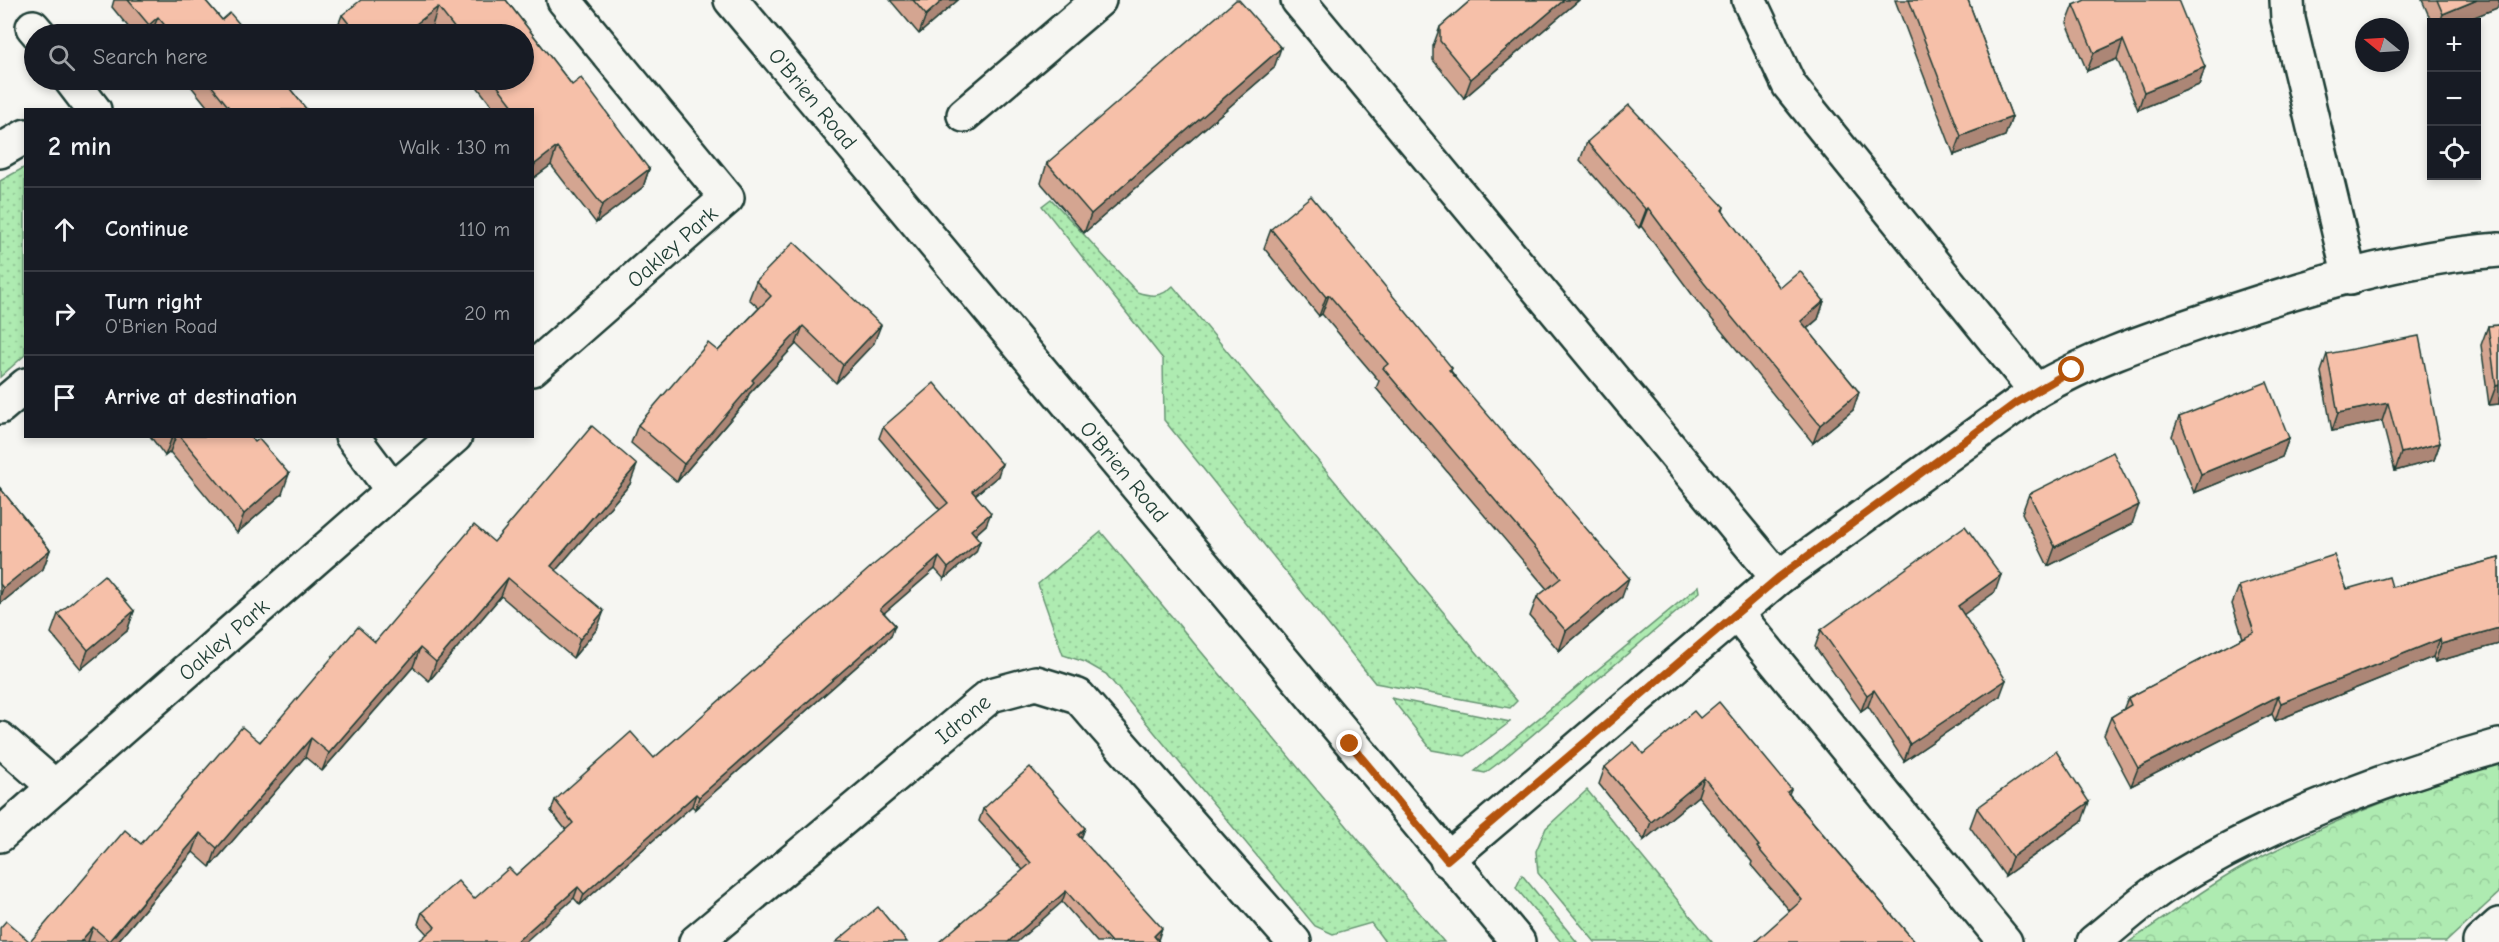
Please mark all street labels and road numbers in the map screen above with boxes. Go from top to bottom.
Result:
street label: O'Brien Road [763,43,862,155]
street label: Oakley Park [622,200,723,294]
street label: O'Brien Road [1074,416,1174,528]
street label: Oakley Park [174,593,275,686]
street label: Idrone [931,689,996,750]

